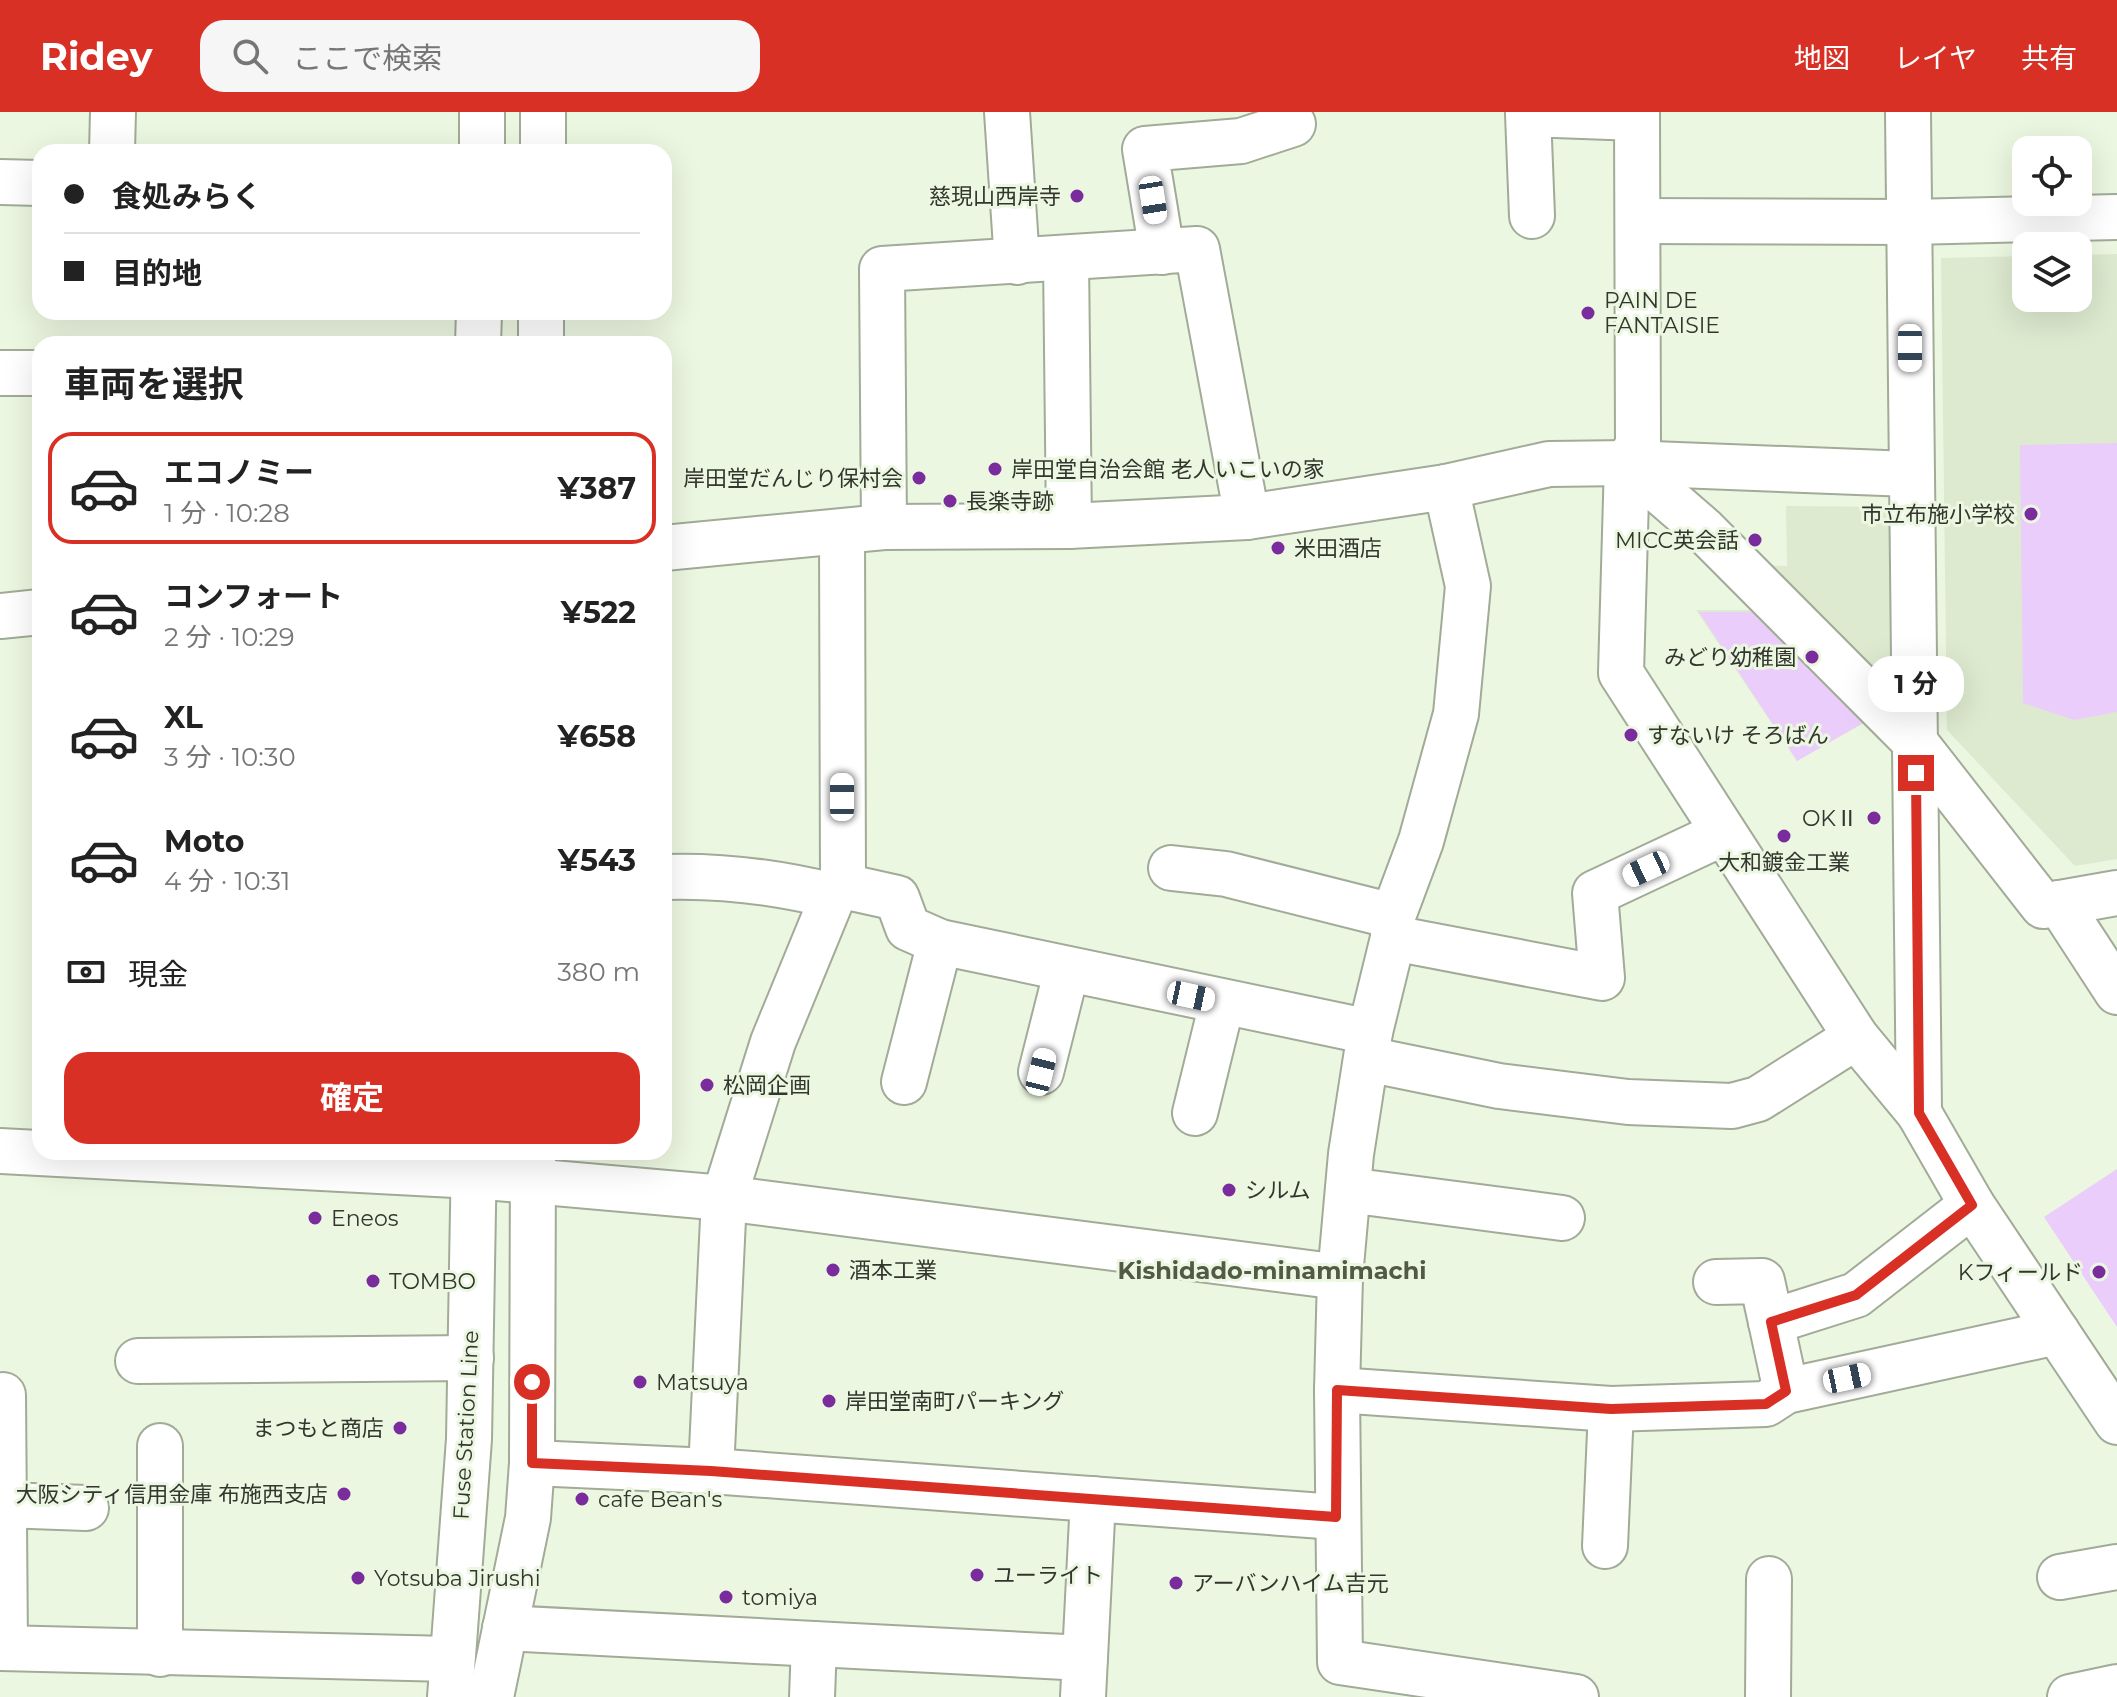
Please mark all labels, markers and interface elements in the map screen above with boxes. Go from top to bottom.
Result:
search box [200,20,760,92]
text: Ridey [40,33,152,80]
icon: search [228,34,272,78]
text: ここで検索 [292,40,442,77]
text: 地図 [1794,41,1850,75]
text: レイヤ [1894,41,1977,75]
text: 共有 [2021,41,2077,75]
map controls [2012,136,2092,312]
button: locate [2012,136,2092,216]
car [1137,174,1169,226]
text: 食処みらく [112,178,262,215]
place label: 慈現山西岸寺 [929,183,1061,210]
marker: 慈現山西岸寺 [1068,187,1086,205]
button: layers [2012,232,2092,312]
text: 目的地 [112,255,202,292]
place label: PAIN DE FANTAISIE [1604,287,1720,339]
marker: PAIN DE FANTAISIE [1579,304,1597,322]
car [1898,324,1922,372]
text: 車両を選択 [64,362,244,406]
icon: car [68,452,140,524]
text: エコノミー [164,454,314,491]
place label: 岸田堂自治会館 老人いこいの家 [1011,456,1325,483]
marker: 岸田堂自治会館 老人いこいの家 [986,460,1004,478]
place label: 岸田堂だんじり保村会 [683,465,903,492]
marker: 岸田堂だんじり保村会 [910,469,928,487]
text: ¥387 [557,470,636,507]
place label: 長楽寺跡 [966,488,1054,515]
marker: 長楽寺跡 [941,492,959,510]
text: 1 分 · 10:28 [164,497,290,529]
place label: 市立布施小学校 [1861,501,2015,528]
marker: 市立布施小学校 [2022,505,2040,523]
place label: MICC英会話 [1615,527,1739,554]
marker: MICC英会話 [1746,531,1764,549]
place label: 米田酒店 [1294,535,1382,562]
marker: 米田酒店 [1269,539,1287,557]
icon: car [68,576,140,648]
text: コンフォート [164,578,343,615]
text: ¥522 [561,594,636,631]
text: 2 分 · 10:29 [164,621,294,653]
place label: みどり幼稚園 [1664,644,1796,671]
marker: みどり幼稚園 [1803,648,1821,666]
callout: 1 分 [1868,657,1964,713]
text: 1 分 [1894,668,1938,700]
text: XL [164,699,203,736]
icon: car [68,700,140,772]
text: ¥658 [558,718,636,755]
place label: すないけ そろばん [1647,722,1829,749]
marker: すないけ そろばん [1622,726,1640,744]
text: 3 分 · 10:30 [164,741,296,773]
route end [1898,755,1934,791]
car [830,773,854,821]
place label: OKⅡ [1802,805,1858,832]
marker: OKⅡ [1865,809,1883,827]
text: Moto [164,823,245,860]
icon: car [68,824,140,896]
marker: 大和鍍金工業 [1775,827,1793,845]
text: ¥543 [558,842,636,879]
car [1619,848,1673,890]
place label: 大和鍍金工業 [1718,849,1850,876]
text: 4 分 · 10:31 [164,865,290,897]
icon: cash [64,950,108,994]
text: 現金 [128,956,188,993]
text: 380 m [557,956,640,988]
car [1165,979,1217,1013]
car [1024,1046,1058,1098]
button: 確定 [64,1052,640,1144]
place label: 松岡企画 [723,1072,811,1099]
marker: 松岡企画 [698,1076,716,1094]
place label: シルム [1245,1177,1311,1204]
marker: シルム [1220,1181,1238,1199]
place label: Eneos [331,1205,399,1232]
marker: Eneos [306,1209,324,1227]
district label: Kishidado-minamimachi [1117,1256,1427,1285]
place label: 酒本工業 [849,1257,937,1284]
place label: Kフィールド [1958,1259,2083,1286]
marker: 酒本工業 [824,1261,842,1279]
marker: Kフィールド [2090,1263,2108,1281]
place label: TOMBO [389,1268,476,1295]
marker: TOMBO [364,1272,382,1290]
street label: Fuse Station Line [448,1330,484,1520]
car [1821,1361,1873,1395]
route start [514,1364,550,1400]
place label: Matsuya [656,1369,749,1396]
marker: Matsuya [631,1373,649,1391]
place label: 岸田堂南町パーキング [845,1388,1064,1415]
marker: 岸田堂南町パーキング [820,1392,838,1410]
place label: まつもと商店 [252,1415,384,1442]
marker: まつもと商店 [391,1419,409,1437]
place label: 大阪シティ信用金庫 布施西支店 [16,1481,328,1508]
marker: 大阪シティ信用金庫 布施西支店 [335,1485,353,1503]
place label: cafe Bean's [598,1486,723,1513]
marker: cafe Bean's [573,1490,591,1508]
place label: ユーライト [993,1562,1103,1589]
place label: Yotsuba Jirushi [374,1565,541,1592]
marker: ユーライト [968,1566,986,1584]
marker: Yotsuba Jirushi [349,1569,367,1587]
place label: アーバンハイム吉元 [1192,1570,1389,1597]
marker: アーバンハイム吉元 [1167,1574,1185,1592]
place label: tomiya [742,1584,818,1611]
marker: tomiya [717,1588,735,1606]

